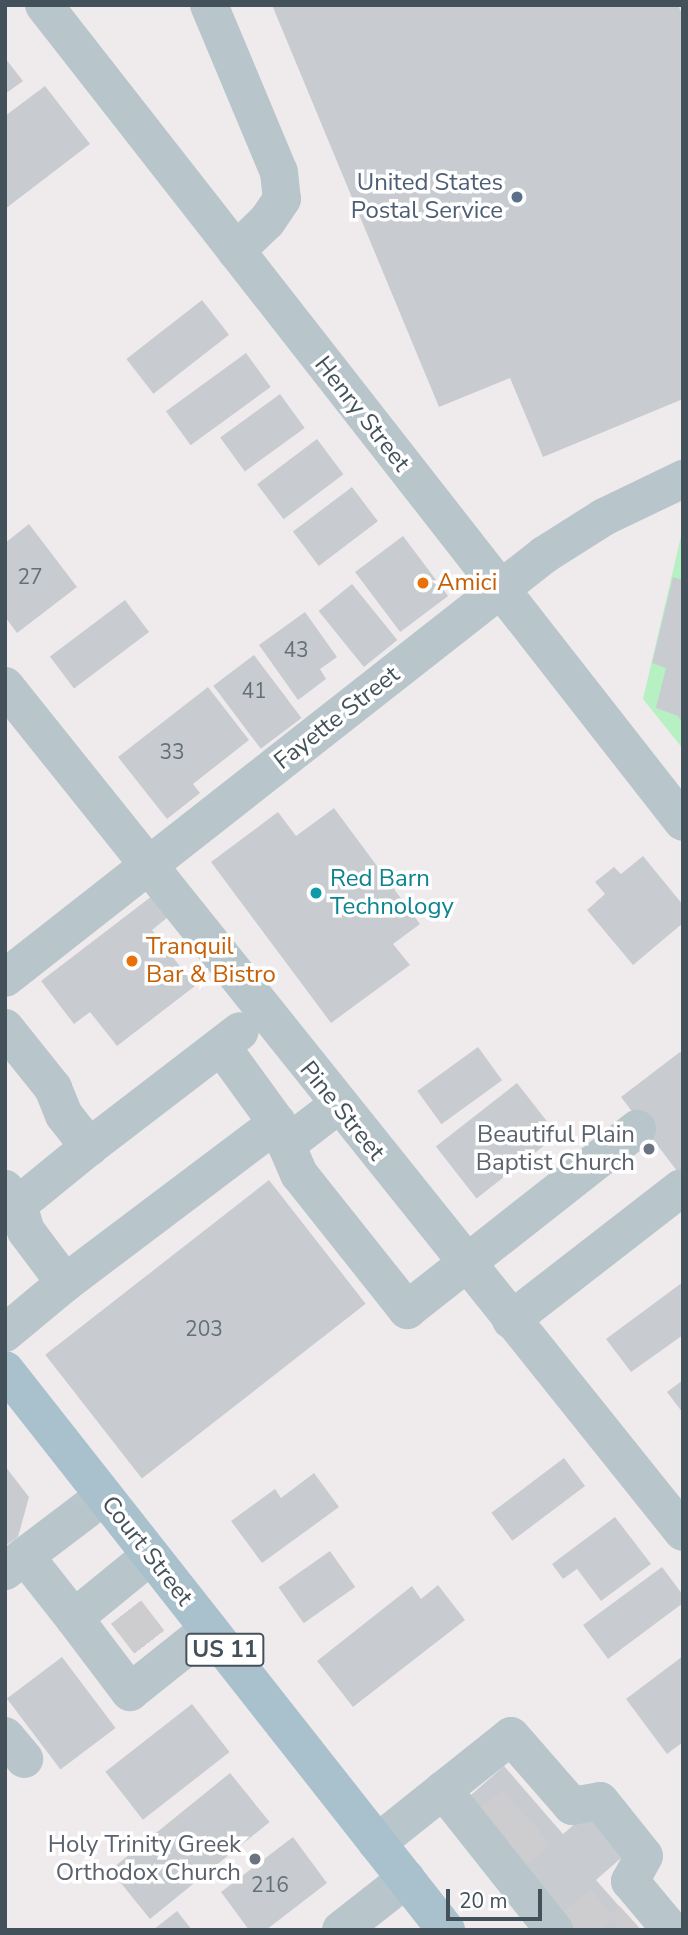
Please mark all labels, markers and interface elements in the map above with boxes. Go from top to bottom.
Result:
place label: United States Postal Service [351,169,503,225]
marker: United States Postal Service [509,189,525,205]
street label: Henry Street [308,351,416,477]
house number: 27 [17,564,43,590]
place label: Amici [437,569,497,597]
marker: Amici [415,575,431,591]
house number: 43 [283,637,309,663]
street label: Fayette Street [269,660,405,776]
house number: 41 [241,678,267,704]
house number: 33 [159,739,185,765]
place label: Red Barn Technology [330,865,454,921]
marker: Red Barn Technology [308,885,324,901]
place label: Tranquil Bar & Bistro [146,933,276,989]
marker: Tranquil Bar & Bistro [124,953,140,969]
street label: Pine Street [293,1056,391,1166]
place label: Beautiful Plain Baptist Church [476,1121,635,1177]
marker: Beautiful Plain Baptist Church [641,1141,657,1157]
house number: 203 [185,1316,223,1342]
street label: Court Street [95,1490,199,1612]
road number: US 11 [185,1630,265,1670]
place label: Holy Trinity Greek Orthodox Church [48,1831,241,1887]
marker: Holy Trinity Greek Orthodox Church [247,1851,263,1867]
house number: 216 [251,1872,289,1898]
scale bar [450,1876,546,1920]
text: 20 m [459,1887,508,1915]

